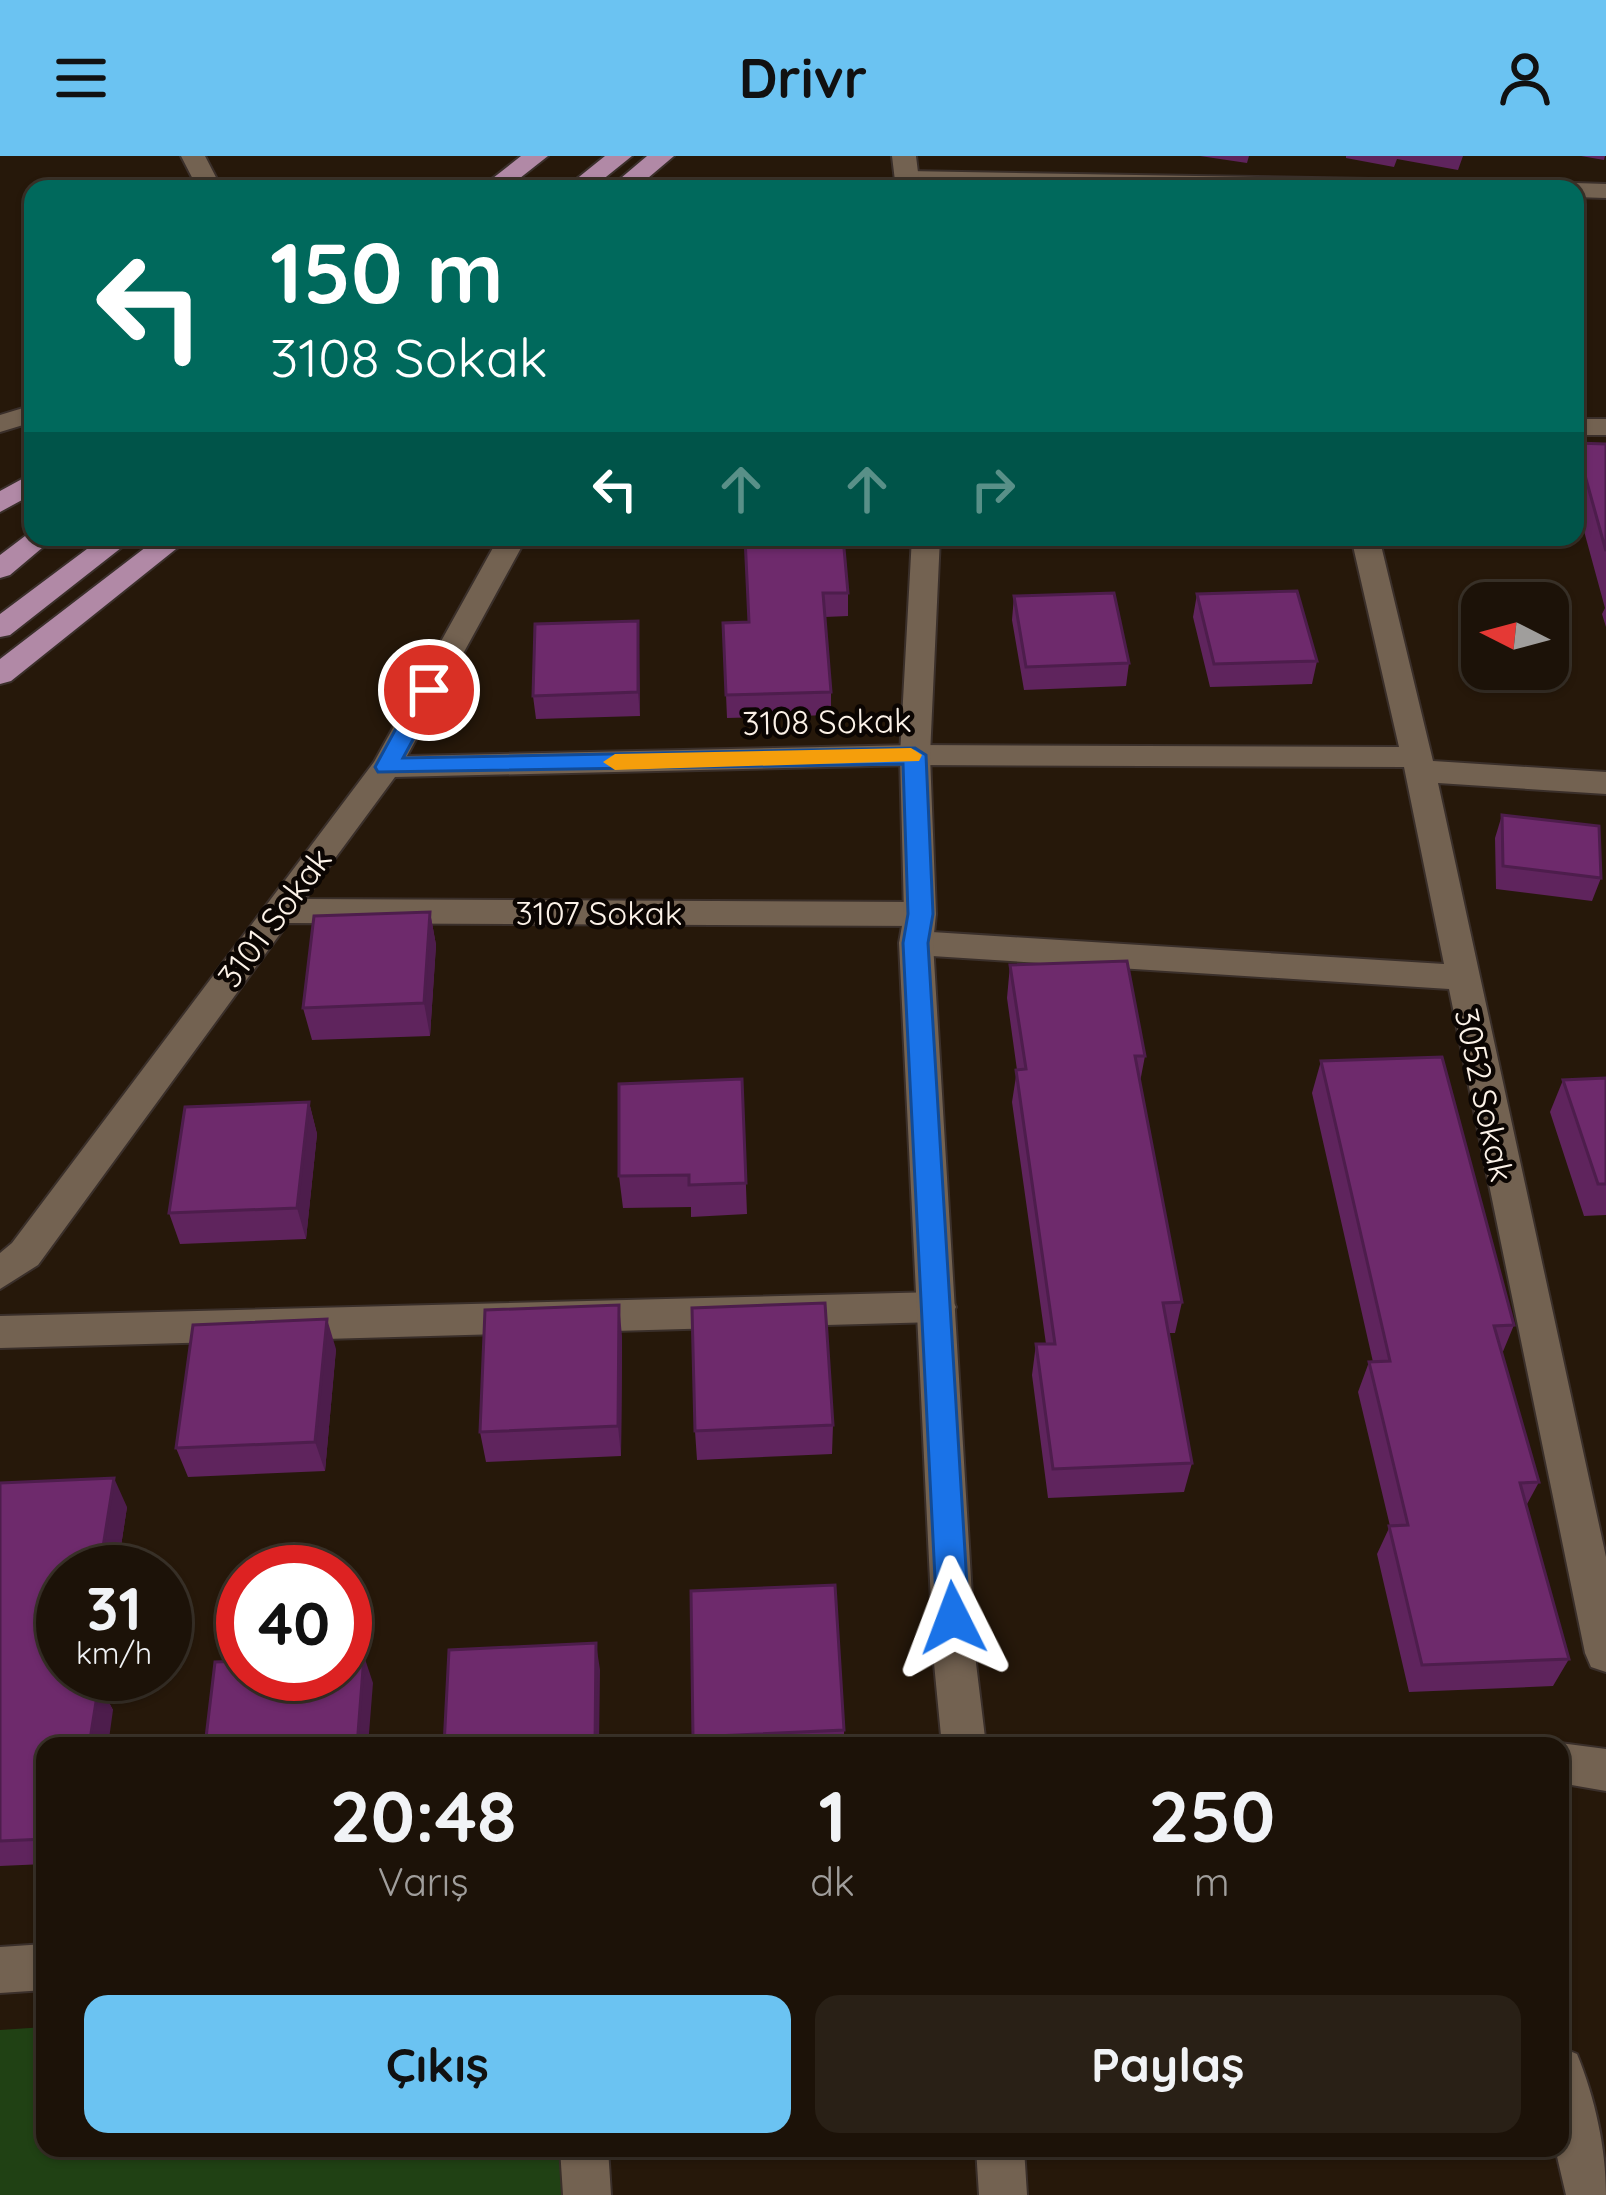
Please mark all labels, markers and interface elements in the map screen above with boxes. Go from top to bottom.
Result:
text: Drivr [739,44,867,112]
icon: menu [48,45,114,111]
icon: person [1492,45,1558,111]
text: 150 m [270,219,504,324]
icon: left [72,228,228,384]
text: 3108 Sokak [270,323,548,391]
icon: left [582,456,648,522]
icon: ahead [708,456,774,522]
icon: ahead [834,456,900,522]
icon: right [960,456,1026,522]
north arrow [1461,582,1569,690]
map controls [1461,582,1569,690]
pin [378,639,480,741]
icon: arrive [396,657,462,723]
street label: 3108 Sokak [742,699,912,743]
street label: 3101 Sokak [208,839,340,995]
street label: 3107 Sokak [516,892,682,933]
street label: 3052 Sokak [1447,1005,1523,1185]
speed limit sign: 40 [216,1545,372,1701]
position arrow [890,1555,1016,1681]
text: 31 [86,1570,142,1645]
text: km/h [76,1634,152,1672]
text: 20:48 [330,1770,516,1860]
text: 1 [818,1770,846,1860]
text: 250 [1149,1770,1275,1860]
text: Varış [378,1857,468,1906]
text: dk [810,1857,855,1906]
text: m [1194,1857,1230,1906]
button: Çıkış [84,1995,791,2133]
button: Paylaş [815,1995,1521,2133]

